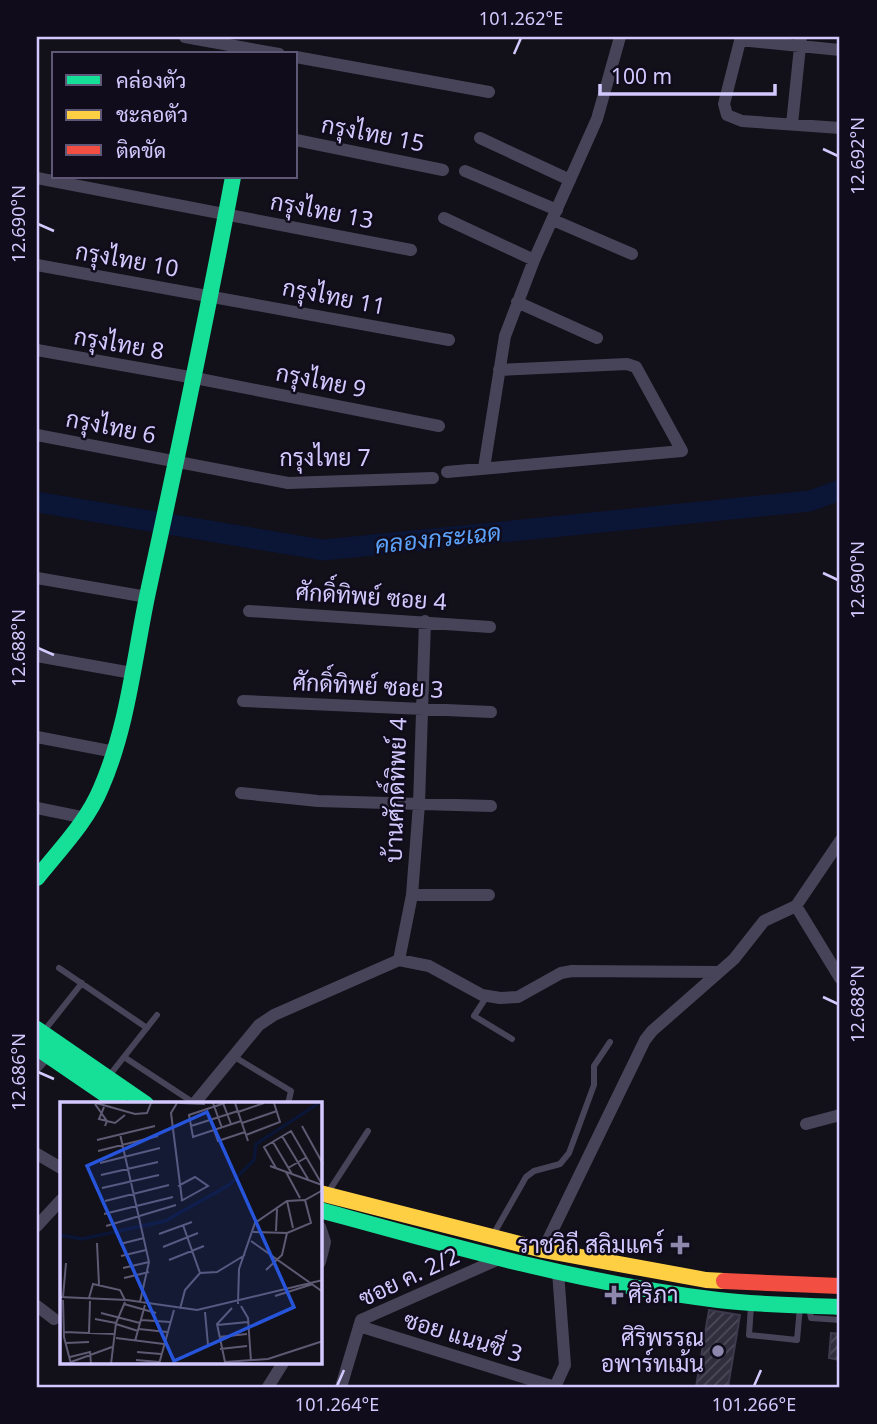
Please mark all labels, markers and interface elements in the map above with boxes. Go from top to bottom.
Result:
text: 101.262°E [479,6,563,30]
legend [52,52,298,178]
scale bar [600,52,776,96]
text: 100 m [611,62,672,90]
text: คล่องตัว [116,66,186,94]
text: ชะลอตัว [116,100,188,128]
street label: กรุงไทย 15 [319,107,427,160]
text: 12.692°N [845,117,869,195]
text: ติดขัด [116,136,166,164]
street label: กรุงไทย 13 [268,184,376,237]
text: 12.690°N [6,185,30,263]
street label: กรุงไทย 10 [73,234,181,285]
street label: กรุงไทย 11 [280,270,388,323]
street label: กรุงไทย 8 [71,319,167,368]
street label: กรุงไทย 9 [273,356,369,405]
street label: กรุงไทย 6 [63,402,159,451]
street label: กรุงไทย 7 [279,441,371,474]
water label: คลองกระเฉด [373,514,503,561]
text: 12.690°N [845,541,869,619]
street label: ศักดิ์ทิพย์ ซอย 4 [294,570,448,617]
text: 12.688°N [6,609,30,687]
street label: ศักดิ์ทิพย์ ซอย 3 [292,660,445,705]
street label: บ้านศักดิ์ทิพย์ 4 [372,717,414,863]
text: 12.688°N [845,965,869,1043]
text: 12.686°N [6,1033,30,1111]
inset map [60,1102,322,1364]
place label: ราชวิถี สลิมแคร์ [518,1228,664,1260]
marker: ราชวิถี สลิมแคร์ [670,1235,690,1255]
street label: ซอย ค. 2/2 [353,1239,464,1313]
place label: ศิริภา [628,1278,678,1310]
marker: ศิริภา [606,1287,622,1303]
street label: ซอย แนนซี่ 3 [400,1299,528,1369]
place label: ศิริพรรณ อพาร์ทเม้น [601,1321,704,1379]
marker: ศิริพรรณ อพาร์ทเม้น [710,1343,726,1359]
text: 101.264°E [295,1392,379,1416]
text: 101.266°E [712,1392,796,1416]

